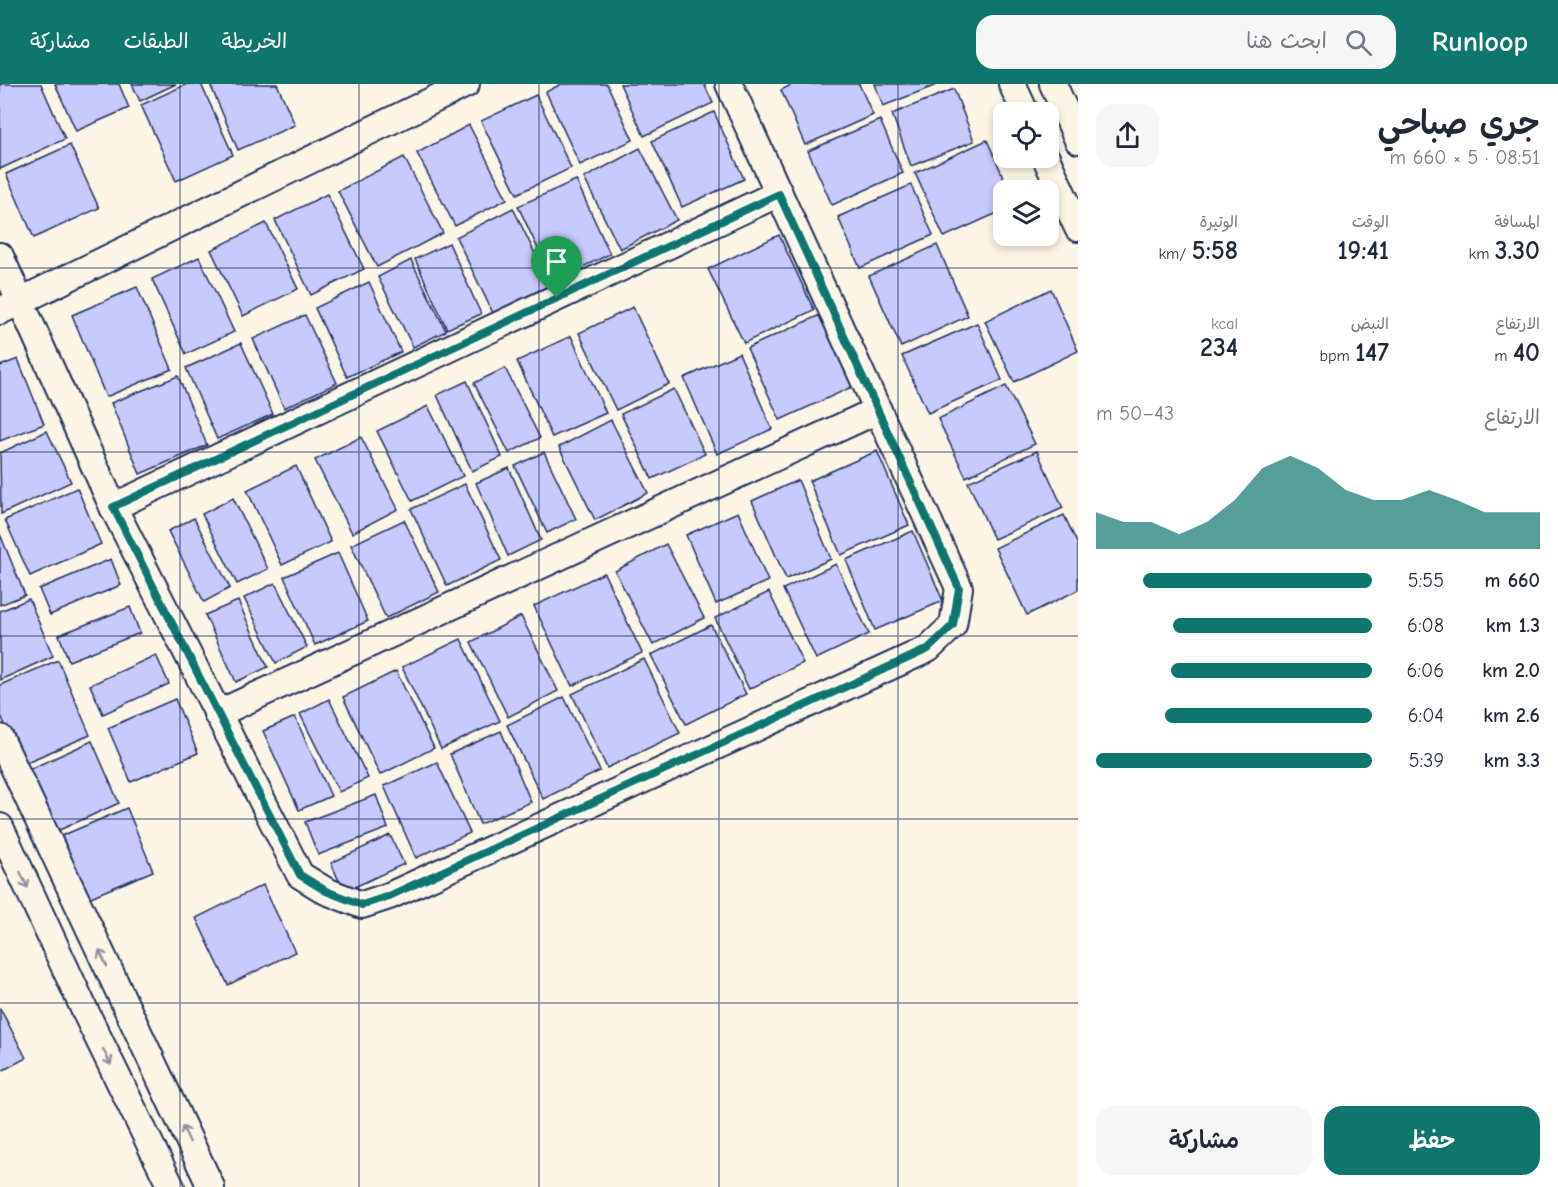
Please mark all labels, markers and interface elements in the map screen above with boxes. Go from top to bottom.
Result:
search box [976,15,1396,69]
icon: search [1342,26,1375,59]
text: Runloop [1432,26,1528,58]
text: ابحث هنا [1246,28,1327,54]
text: مشاركة [30,29,91,53]
text: الطبقات [124,29,189,53]
text: الخريطة [222,29,287,53]
map controls [993,102,1059,246]
button: locate [993,102,1059,168]
button: share [1096,104,1159,167]
text: جري صباحي [1377,104,1540,142]
text: 08:51 · 5 × 660 m [1389,146,1540,169]
button: layers [993,180,1059,246]
text: الوتيرة [1199,213,1238,231]
text: الوقت [1352,213,1389,231]
text: المسافة [1494,213,1540,231]
pin [531,236,582,298]
text: 5:58 [1192,236,1238,266]
text: 19:41 [1337,236,1389,266]
text: 3.30 [1495,236,1540,266]
icon: arrive [540,245,573,278]
text: /km [1158,245,1192,263]
text: km [1468,245,1495,263]
text: kcal [1211,315,1238,333]
text: النبض [1351,315,1389,333]
text: الارتفاع [1495,315,1540,333]
text: 234 [1200,333,1238,363]
text: 147 [1355,338,1389,368]
text: 40 [1513,338,1540,368]
text: bpm [1319,347,1355,365]
text: m [1494,347,1513,365]
text: 43–50 m [1096,402,1174,425]
text: الارتفاع [1484,406,1540,429]
text: 5:55 [1408,569,1444,592]
text: 660 m [1485,569,1540,592]
text: 6:08 [1407,614,1444,637]
text: 1.3 km [1486,614,1540,637]
text: 6:06 [1407,659,1444,682]
text: 2.0 km [1482,659,1540,682]
text: 6:04 [1408,704,1444,727]
text: 2.6 km [1483,704,1540,727]
text: 5:39 [1409,749,1444,772]
text: 3.3 km [1484,749,1540,772]
one-way arrow [19,871,31,889]
one-way arrow [97,949,109,967]
one-way arrow [102,1047,113,1065]
button: مشاركة [1096,1106,1312,1175]
button: حفظ [1324,1106,1540,1175]
one-way arrow [180,1126,192,1144]

